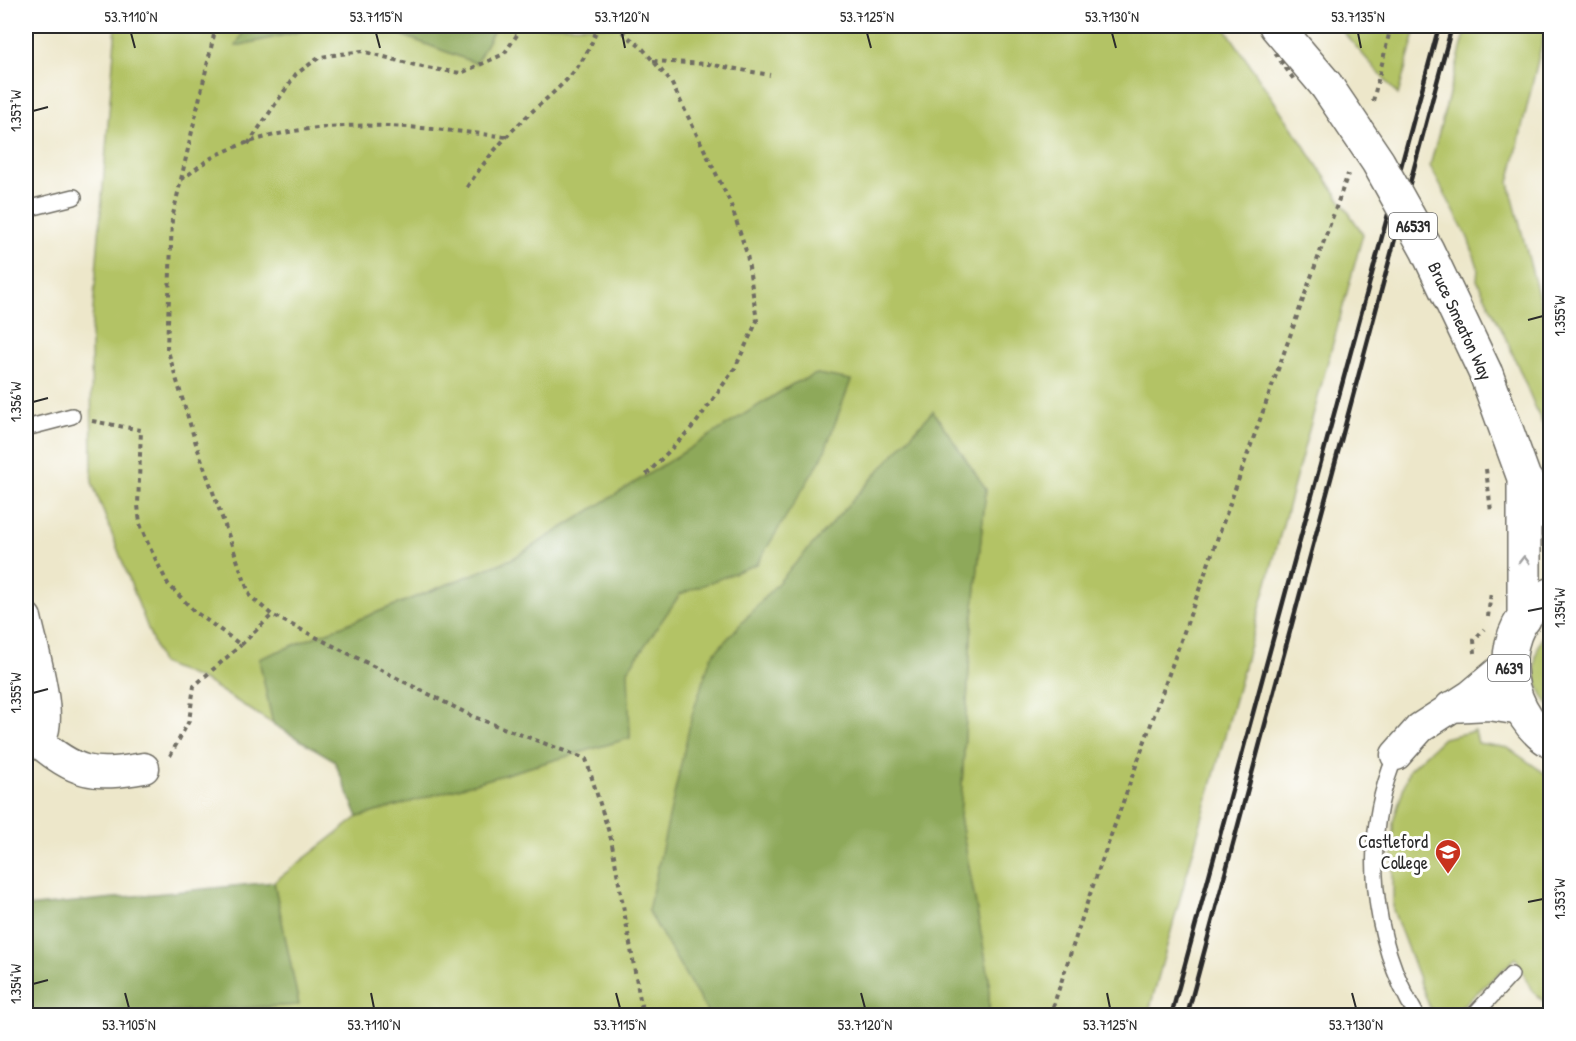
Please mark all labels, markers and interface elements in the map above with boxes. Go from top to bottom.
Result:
text: 53.7110°N [105,6,157,27]
text: 53.7115°N [350,6,402,27]
text: 53.7120°N [595,6,649,27]
text: 53.7125°N [840,6,894,27]
text: 53.7130°N [1085,6,1139,27]
text: 53.7135°N [1331,6,1385,27]
text: 1.357°W [5,89,26,132]
road number: A6539 [1389,213,1437,239]
street label: Bruce Smeaton Way [1422,258,1499,384]
text: 1.355°W [1549,295,1570,336]
text: 1.356°W [5,381,26,422]
one-way arrow [1518,556,1530,565]
text: 1.354°W [1549,587,1570,628]
road number: A639 [1488,655,1530,681]
text: 1.355°W [5,672,26,713]
place label: Castleford College [1358,829,1428,875]
school or university icon: Castleford College [1433,837,1463,875]
text: 1.353°W [1549,878,1570,920]
text: 1.354°W [5,963,26,1004]
text: 53.7105°N [102,1014,156,1035]
text: 53.7110°N [348,1014,400,1035]
text: 53.7115°N [594,1014,646,1035]
text: 53.7120°N [838,1014,892,1035]
text: 53.7125°N [1083,1014,1137,1035]
text: 53.7130°N [1329,1014,1383,1035]

